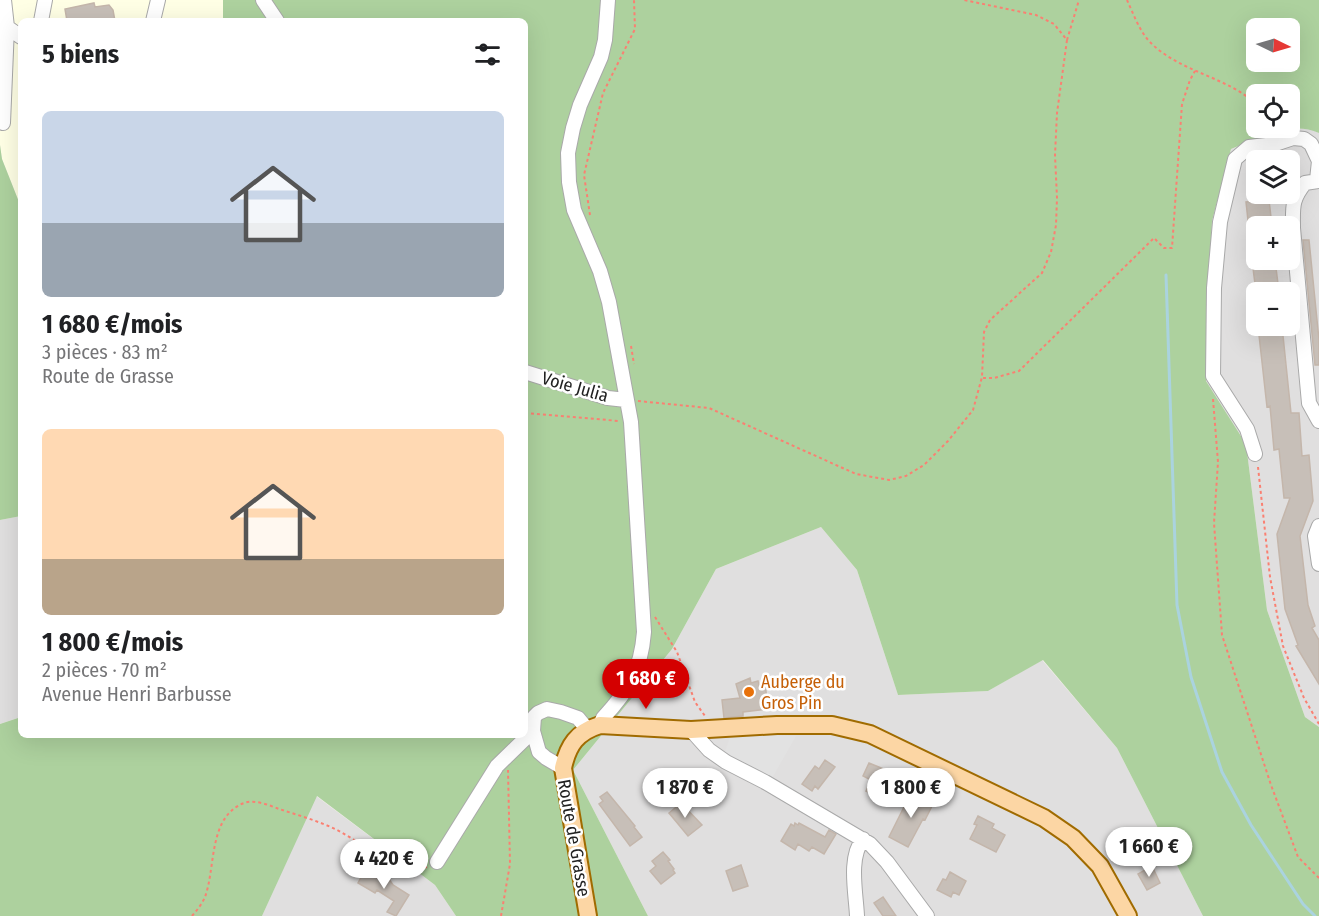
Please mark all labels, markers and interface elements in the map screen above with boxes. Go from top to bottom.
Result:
north arrow [1246,18,1300,72]
map controls [1246,18,1300,336]
icon: filters [471,38,504,71]
text: 5 biens [42,39,119,70]
button: locate [1246,84,1300,138]
icon: home [219,150,327,258]
button: layers [1246,150,1300,204]
button: + [1246,216,1300,270]
button: − [1246,282,1300,336]
text: 1 680 €/mois [42,309,183,340]
text: 3 pièces · 83 m² [42,340,168,364]
text: Route de Grasse [42,364,174,388]
street label: Voie Julia [539,367,611,407]
icon: home [219,468,327,576]
text: 1 800 €/mois [42,627,183,658]
text: 2 pièces · 70 m² [42,658,167,682]
pin: 1 680 € [591,659,701,710]
text: 1 680 € [616,666,676,690]
place label: Auberge du Gros Pin [761,671,845,714]
text: Avenue Henri Barbusse [42,682,232,706]
marker: Auberge du Gros Pin [742,685,756,699]
pin: 1 870 € [630,768,740,819]
pin: 1 800 € [856,768,966,819]
text: 1 870 € [656,775,714,799]
text: 1 800 € [881,775,941,799]
street label: Route de Grasse [553,778,595,898]
pin: 1 660 € [1094,827,1204,878]
text: 1 660 € [1119,834,1179,858]
pin: 4 420 € [329,839,439,890]
text: 4 420 € [354,846,414,870]

